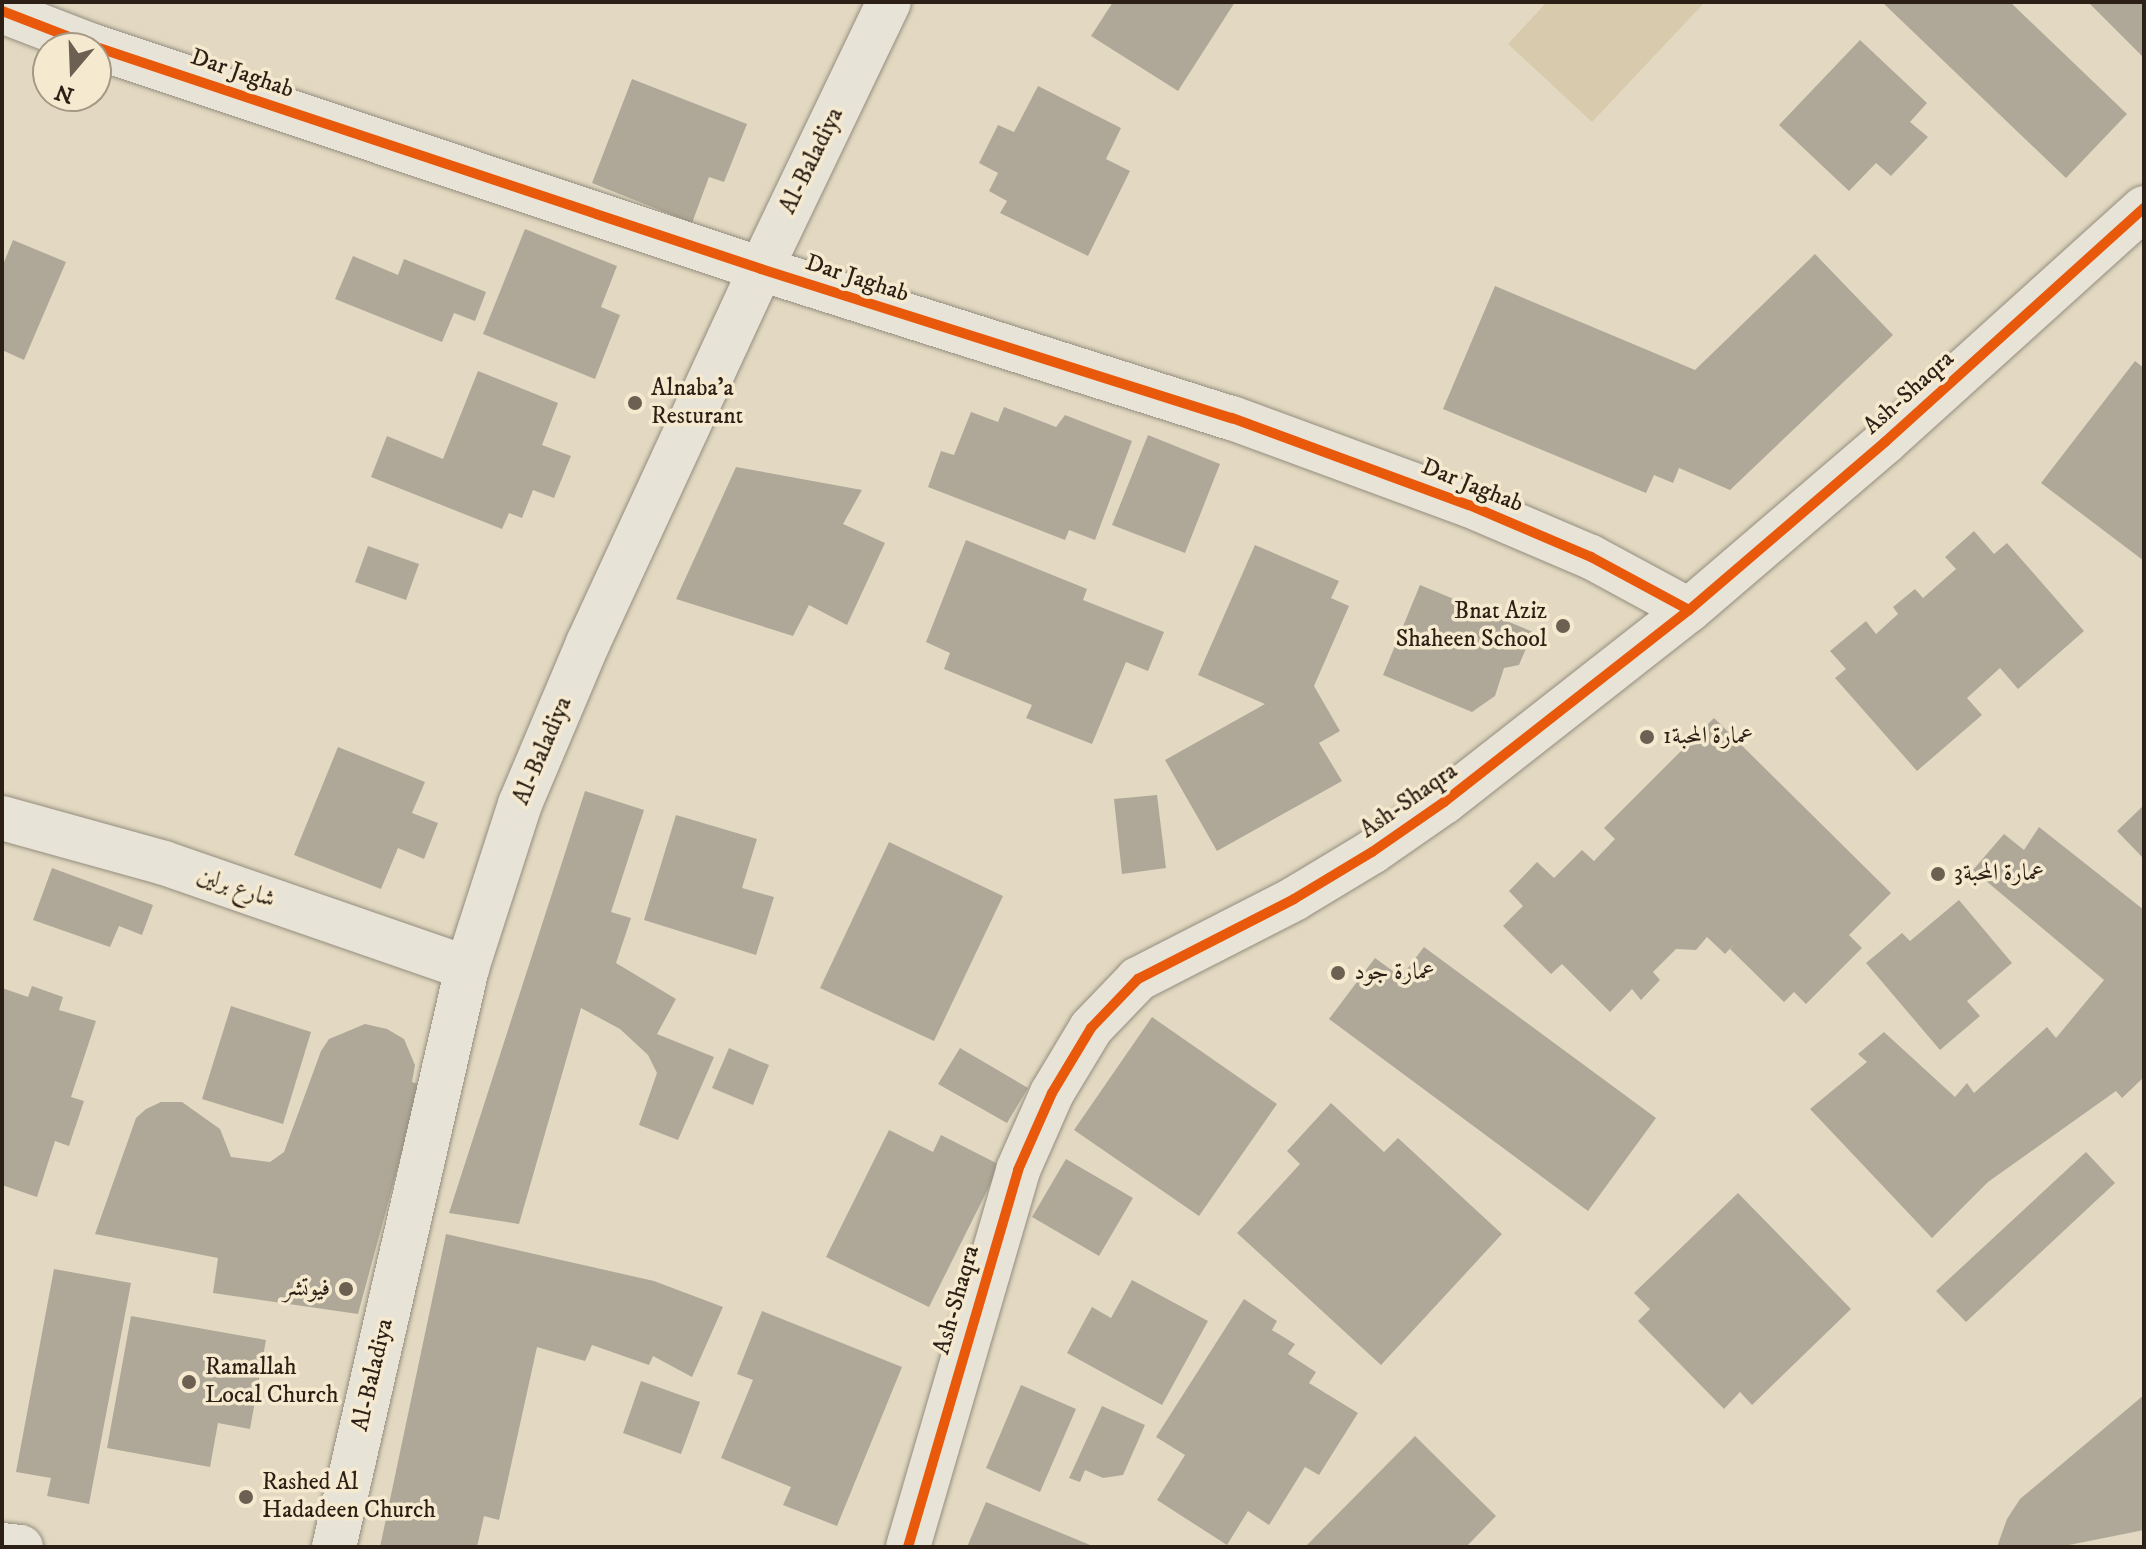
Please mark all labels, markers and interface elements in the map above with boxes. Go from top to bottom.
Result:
north arrow [32,32,112,112]
street label: Dar Jaghab [187,43,297,105]
text: N [52,78,78,109]
street label: Al-Baladiya [774,103,850,219]
street label: Dar Jaghab [802,249,912,309]
street label: Ash-Shaqra [1858,345,1960,441]
place label: Alnaba'a Resturant [651,375,743,431]
marker: Alnaba'a Resturant [626,394,644,412]
street label: Dar Jaghab [1417,453,1527,519]
place label: Bnat Aziz Shaheen School [1396,598,1547,654]
marker: Bnat Aziz Shaheen School [1554,617,1572,635]
street label: Al-Baladiya [507,693,579,809]
place label: عمارة المحبة1 [1663,723,1753,751]
marker: عمارة المحبة1 [1638,728,1656,746]
street label: Ash-Shaqra [1355,757,1463,845]
place label: عمارة المحبة3 [1954,860,2044,888]
street label: شارع برلين [193,861,279,915]
marker: عمارة المحبة3 [1929,865,1947,883]
place label: عمارة جود [1354,959,1435,987]
marker: عمارة جود [1329,964,1347,982]
street label: Ash-Shaqra [928,1242,986,1358]
place label: فيوتشر [283,1275,330,1303]
marker: فيوتشر [337,1280,355,1298]
street label: Al-Baladiya [346,1316,400,1434]
place label: Ramallah Local Church [205,1354,339,1410]
marker: Ramallah Local Church [180,1373,198,1391]
place label: Rashed Al Hadadeen Church [262,1469,436,1525]
marker: Rashed Al Hadadeen Church [237,1488,255,1506]

